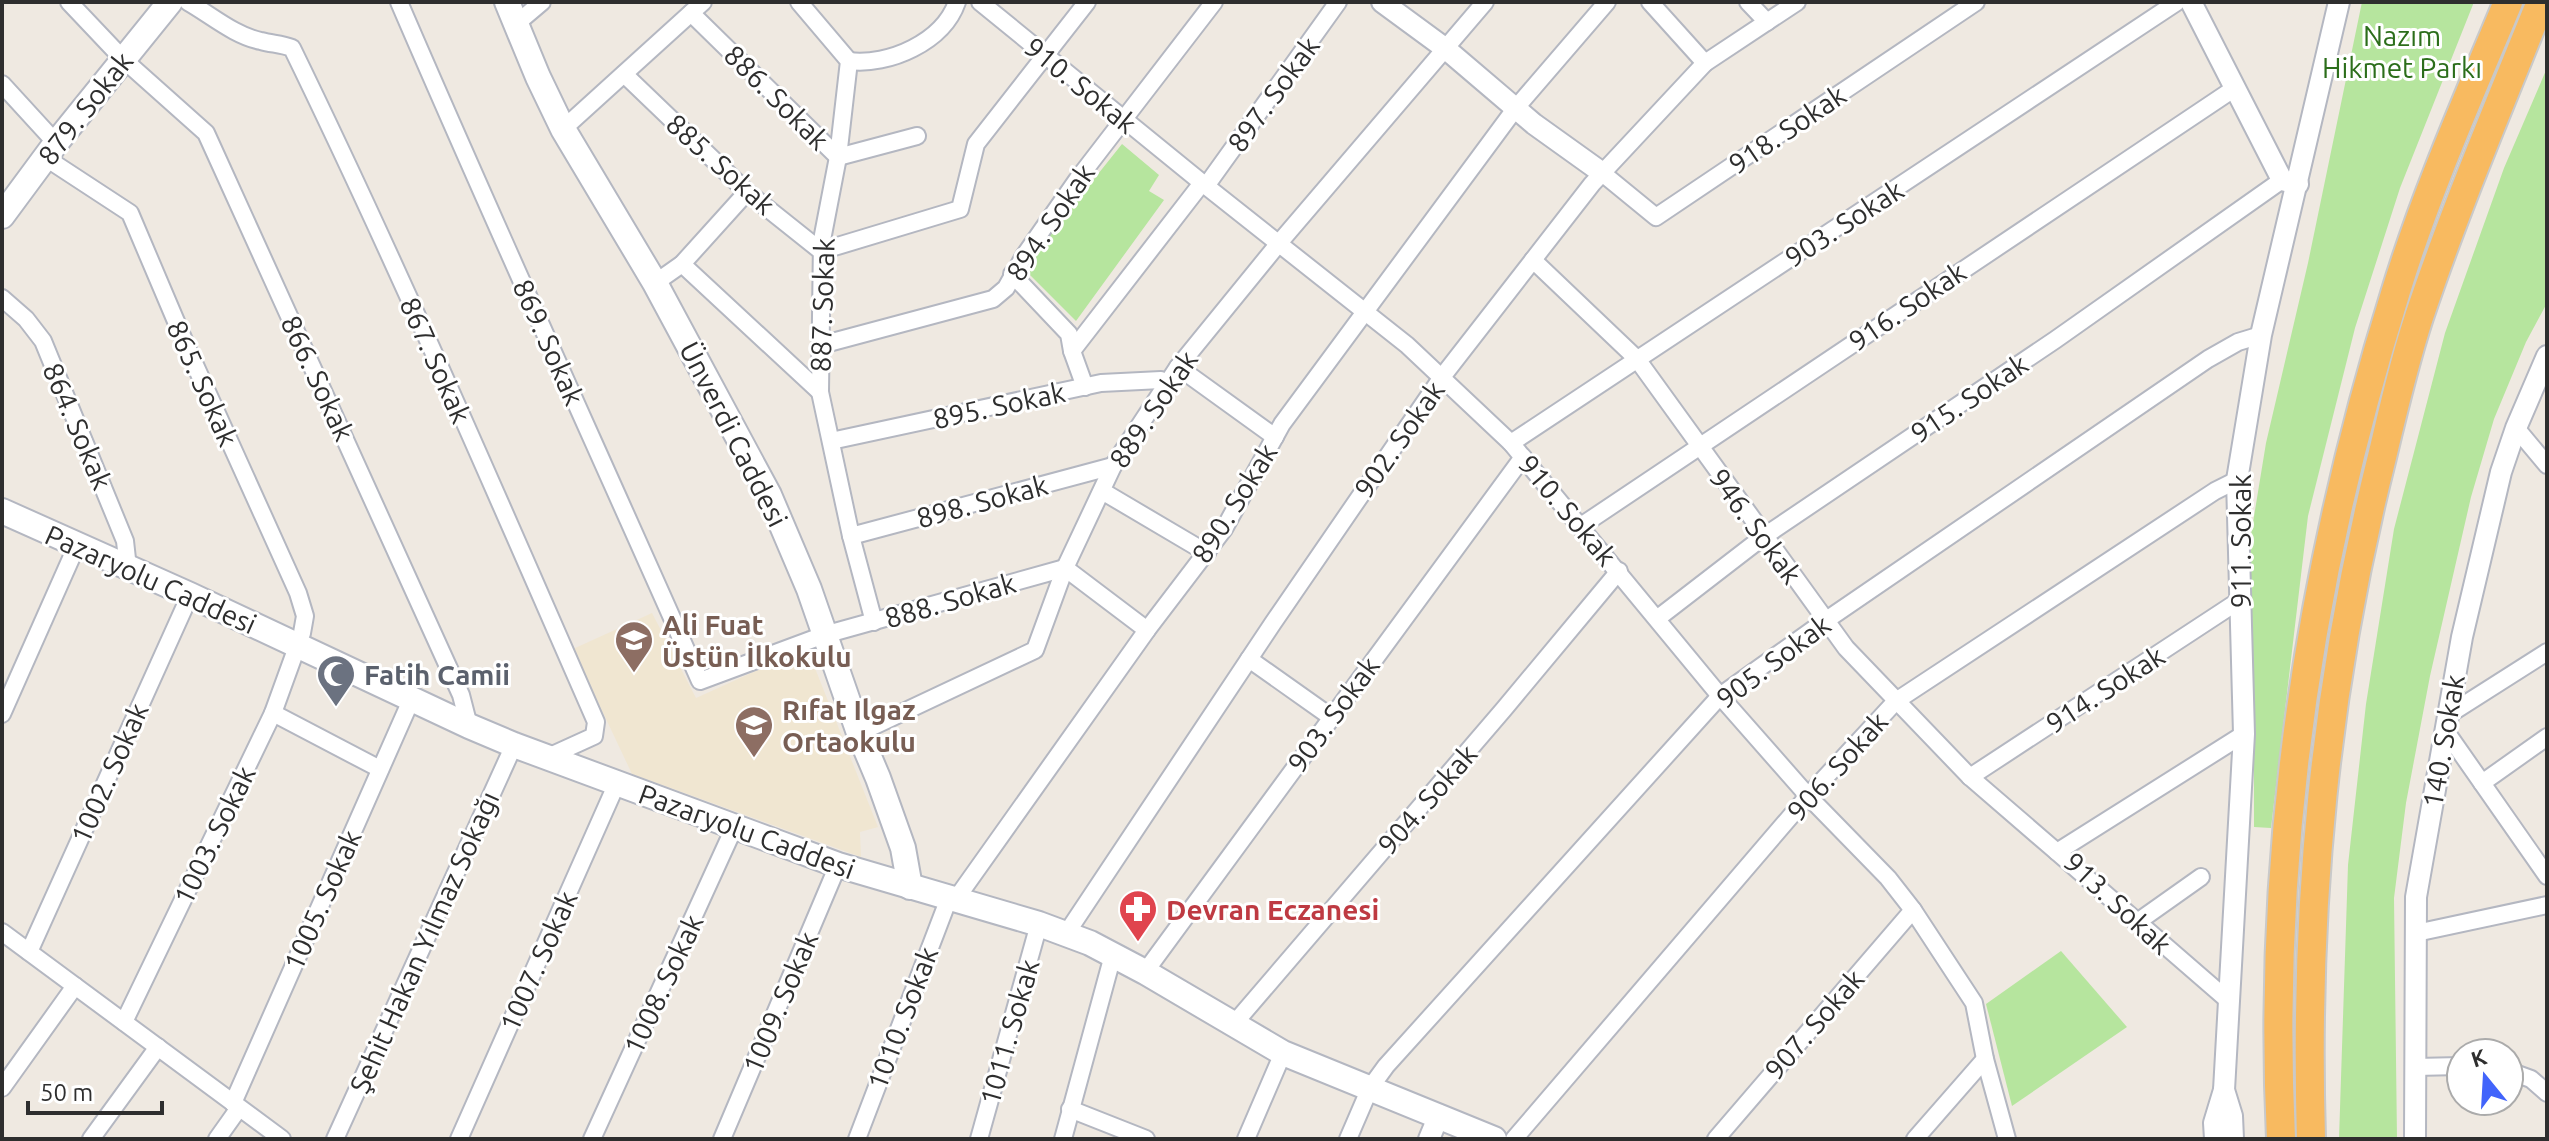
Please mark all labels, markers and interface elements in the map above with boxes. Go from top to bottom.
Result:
park label: Nazım Hikmet Parkı [2322,20,2482,83]
street label: 910. Sokak [1019,31,1143,139]
street label: 897. Sokak [1221,31,1325,157]
street label: 886. Sokak [719,39,835,155]
street label: 879. Sokak [31,46,139,170]
street label: 918. Sokak [1723,79,1851,179]
street label: 885. Sokak [661,108,781,220]
street label: 894. Sokak [1000,158,1100,286]
street label: 903. Sokak [1779,173,1909,273]
street label: 887. Sokak [804,237,840,373]
street label: 916. Sokak [1843,256,1971,356]
street label: 869. Sokak [508,274,590,410]
street label: 867. Sokak [395,292,477,428]
street label: 866. Sokak [276,311,360,445]
street label: 865. Sokak [162,315,244,451]
street label: Ünverdi Caddesi [674,336,794,532]
street label: 889. Sokak [1103,345,1203,473]
street label: 915. Sokak [1905,348,2033,448]
street label: 864. Sokak [37,358,119,494]
street label: 902. Sokak [1348,375,1450,503]
street label: 895. Sokak [930,376,1068,434]
street label: 890. Sokak [1185,438,1283,568]
street label: 910. Sokak [1513,449,1623,571]
street label: 946. Sokak [1704,463,1808,589]
street label: 898. Sokak [913,469,1051,533]
street label: 911. Sokak [2225,474,2256,608]
street label: Pazaryolu Caddesi [41,519,261,639]
street label: 888. Sokak [881,567,1019,633]
street label: 905. Sokak [1710,608,1836,714]
place label: Ali Fuat Üstün İlkokulu [662,609,852,672]
school or university icon: Ali Fuat Üstün İlkokulu [613,619,655,674]
street label: 914. Sokak [2040,639,2170,739]
street label: 903. Sokak [1281,651,1385,777]
mosque icon: Fatih Camii [315,653,357,708]
place label: Fatih Camii [364,659,510,690]
street label: 140. Sokak [2416,672,2470,810]
place label: Rıfat Ilgaz Ortaokulu [782,694,916,757]
street label: 1002. Sokak [64,698,154,848]
school or university icon: Rıfat Ilgaz Ortaokulu [733,704,775,759]
street label: 906. Sokak [1781,706,1893,826]
street label: 904. Sokak [1371,738,1483,860]
street label: 1003. Sokak [167,761,261,909]
street label: Pazaryolu Caddesi [635,778,859,884]
street label: Şehit Hakan Yılmaz Sokağı [343,786,505,1098]
street label: 1005. Sokak [277,825,367,975]
street label: 913. Sokak [2058,846,2178,960]
street label: 1007. Sokak [493,886,583,1036]
pharmacy icon: Devran Eczanesi [1117,888,1159,943]
place label: Devran Eczanesi [1166,894,1379,925]
street label: 1008. Sokak [617,909,709,1059]
street label: 1009. Sokak [736,927,824,1077]
street label: 1010. Sokak [861,942,943,1094]
street label: 1011. Sokak [973,956,1045,1108]
street label: 907. Sokak [1758,963,1870,1085]
north arrow [2445,1037,2525,1117]
text: K [2468,1043,2490,1072]
scale bar [28,1065,162,1115]
text: 50 m [40,1079,93,1106]

